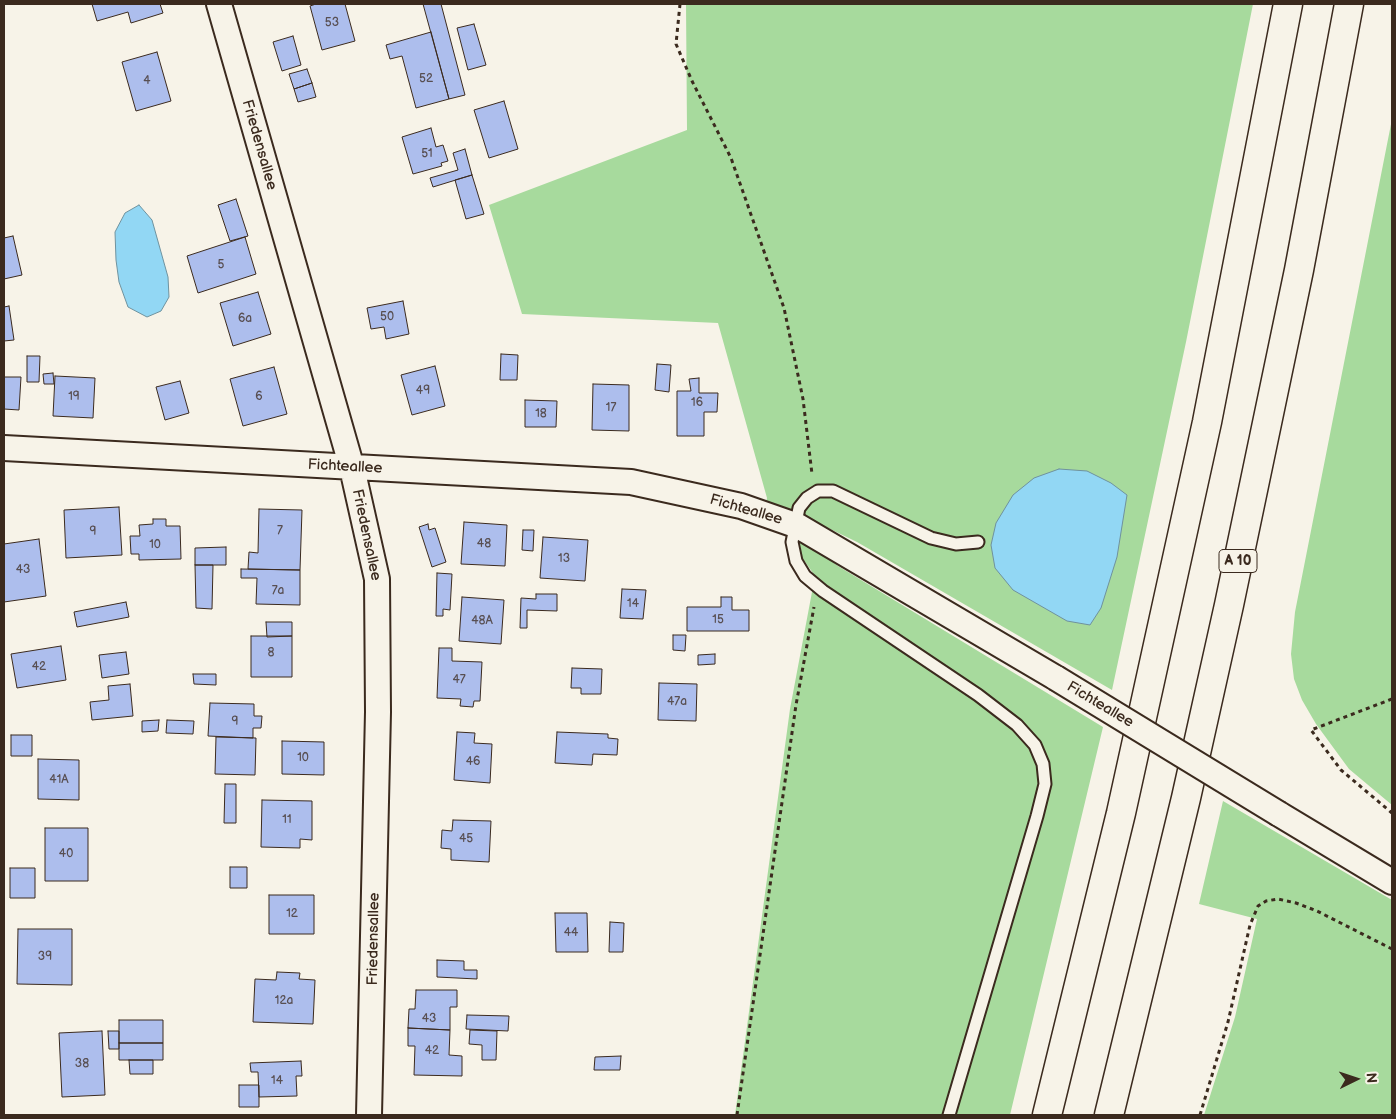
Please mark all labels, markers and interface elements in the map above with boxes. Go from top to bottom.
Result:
house number: 53 [325,16,339,30]
house number: 52 [419,72,433,86]
house number: 4 [143,74,151,88]
street label: Friedensallee [238,98,280,192]
house number: 51 [421,147,433,161]
house number: 5 [218,258,224,272]
house number: 50 [380,310,394,324]
house number: 6a [238,312,252,326]
house number: 49 [416,384,430,398]
house number: 19 [68,390,80,404]
house number: 6 [255,390,263,404]
house number: 16 [691,396,703,410]
house number: 17 [606,401,616,415]
house number: 18 [535,407,547,421]
street label: Fichteallee [307,456,383,478]
street label: Friedensallee [348,488,384,582]
street label: Fichteallee [708,491,784,529]
house number: 7 [277,524,283,538]
house number: 9 [90,525,96,539]
house number: 48 [477,537,491,551]
house number: 10 [149,538,161,552]
road number: A 10 [1219,550,1257,572]
house number: 13 [558,552,570,566]
house number: 43 [16,563,30,577]
house number: 7a [272,584,284,598]
house number: 14 [627,597,639,611]
house number: 15 [712,613,724,627]
house number: 48A [471,614,493,628]
house number: 8 [268,646,274,660]
house number: 42 [32,660,46,674]
house number: 47 [452,673,466,687]
street label: Fichteallee [1063,678,1137,732]
house number: 47a [667,695,687,709]
house number: 9 [232,715,238,729]
house number: 10 [297,751,309,765]
house number: 46 [466,755,480,769]
house number: 41A [49,773,69,787]
house number: 11 [282,813,292,827]
house number: 45 [459,832,473,846]
house number: 40 [59,847,73,861]
street label: Friedensallee [364,892,384,986]
house number: 12 [286,907,298,921]
house number: 44 [564,926,578,940]
house number: 39 [38,950,52,964]
house number: 12a [275,994,293,1008]
house number: 43 [422,1012,436,1026]
house number: 42 [425,1044,439,1058]
north arrow [1331,1054,1381,1104]
house number: 38 [75,1057,89,1071]
text: N [1363,1072,1380,1084]
house number: 14 [271,1074,283,1088]

